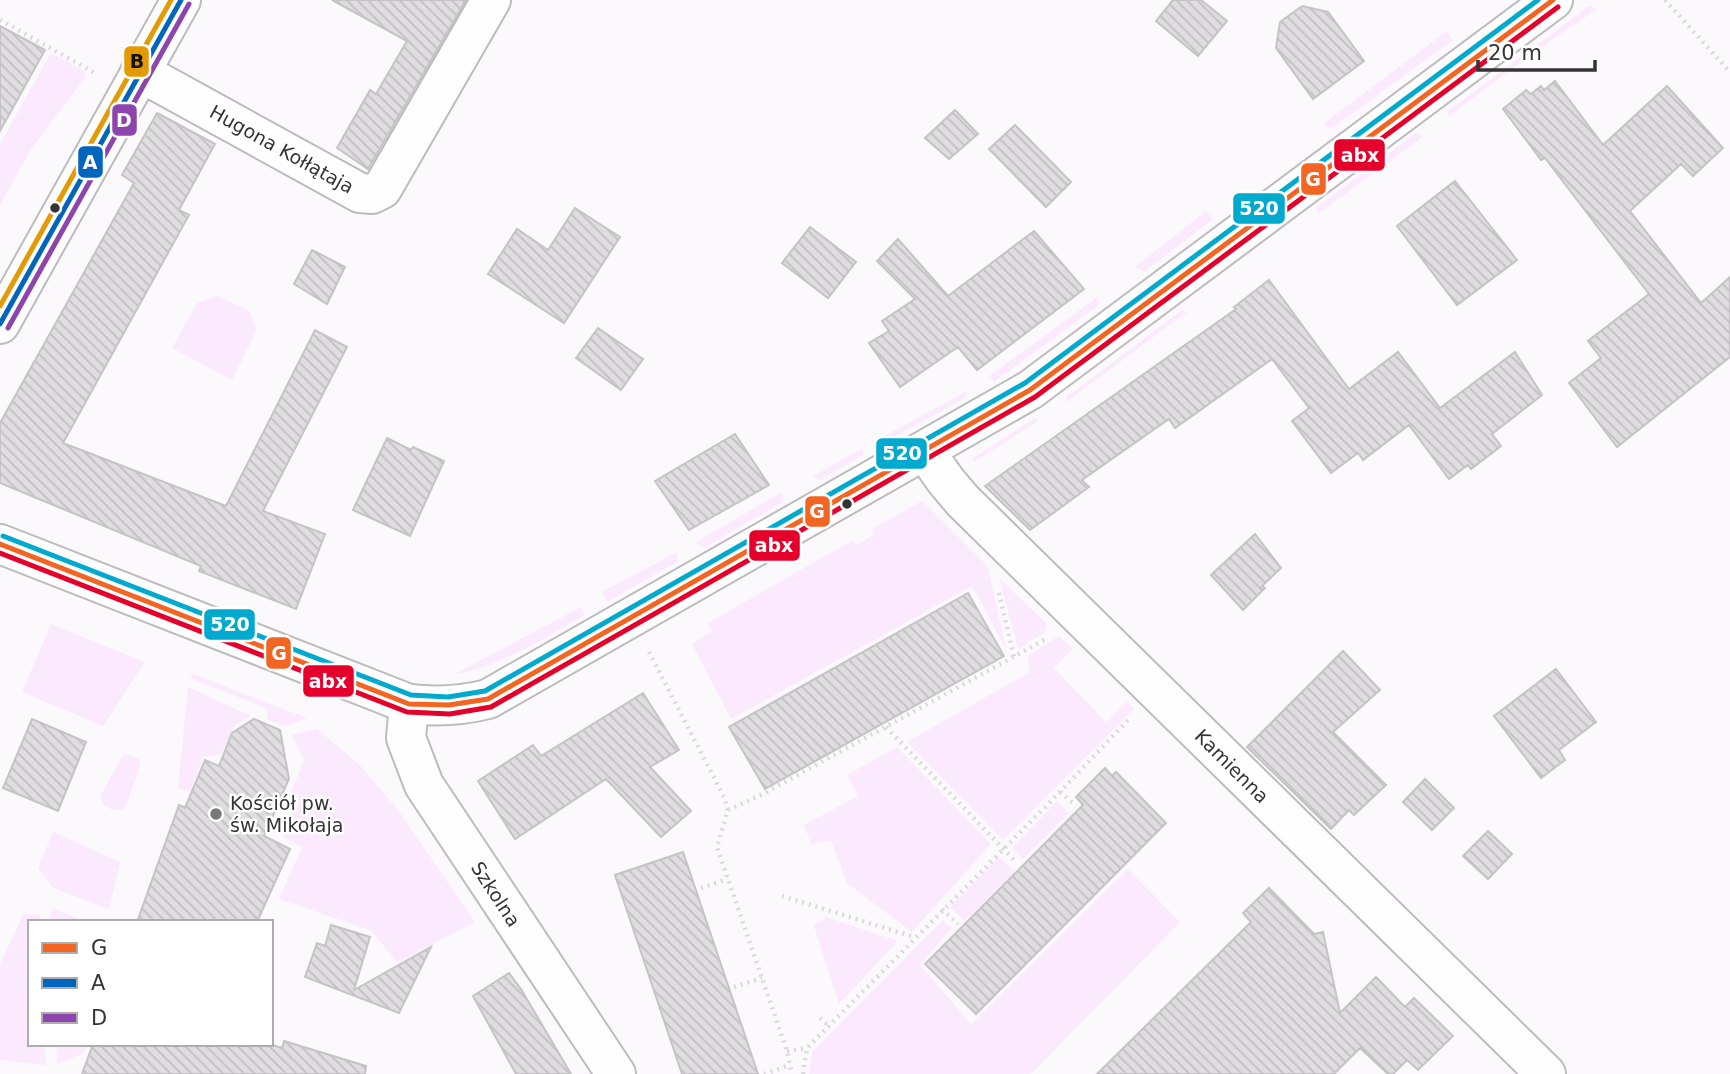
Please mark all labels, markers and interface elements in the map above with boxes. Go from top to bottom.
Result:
scale bar [1478,28,1595,72]
text: 20 m [1488,41,1542,65]
line badge: B [123,45,150,78]
text: B [130,50,144,72]
street label: Hugona Kołłątaja [206,100,358,198]
line badge: D [111,103,138,137]
text: D [116,109,132,131]
line badge: abx [1333,138,1386,172]
text: abx [1341,144,1379,166]
line badge: A [77,145,104,179]
text: A [83,151,98,173]
line badge: G [1300,162,1327,196]
text: G [1305,168,1321,190]
line badge: 520 [1232,192,1286,225]
text: 520 [1239,197,1279,219]
unlabelled marker [48,201,62,215]
line badge: 520 [875,437,928,470]
text: 520 [882,442,922,464]
line badge: G [804,495,831,528]
unlabelled marker [840,497,854,511]
text: G [809,500,825,522]
line badge: abx [748,529,801,562]
text: abx [755,534,793,556]
line badge: 520 [203,608,256,641]
text: 520 [210,613,250,635]
line badge: G [265,636,292,670]
text: G [271,642,287,664]
line badge: abx [302,664,355,698]
text: abx [309,670,347,692]
street label: Kamienna [1191,725,1273,807]
place label: Kościół pw. św. Mikołaja [230,792,343,836]
marker: Kościół pw. św. Mikołaja [208,806,224,822]
street label: Szkolna [467,857,525,931]
legend [28,920,273,1046]
text: G [91,936,107,960]
text: A [91,971,106,995]
text: D [91,1006,107,1030]

